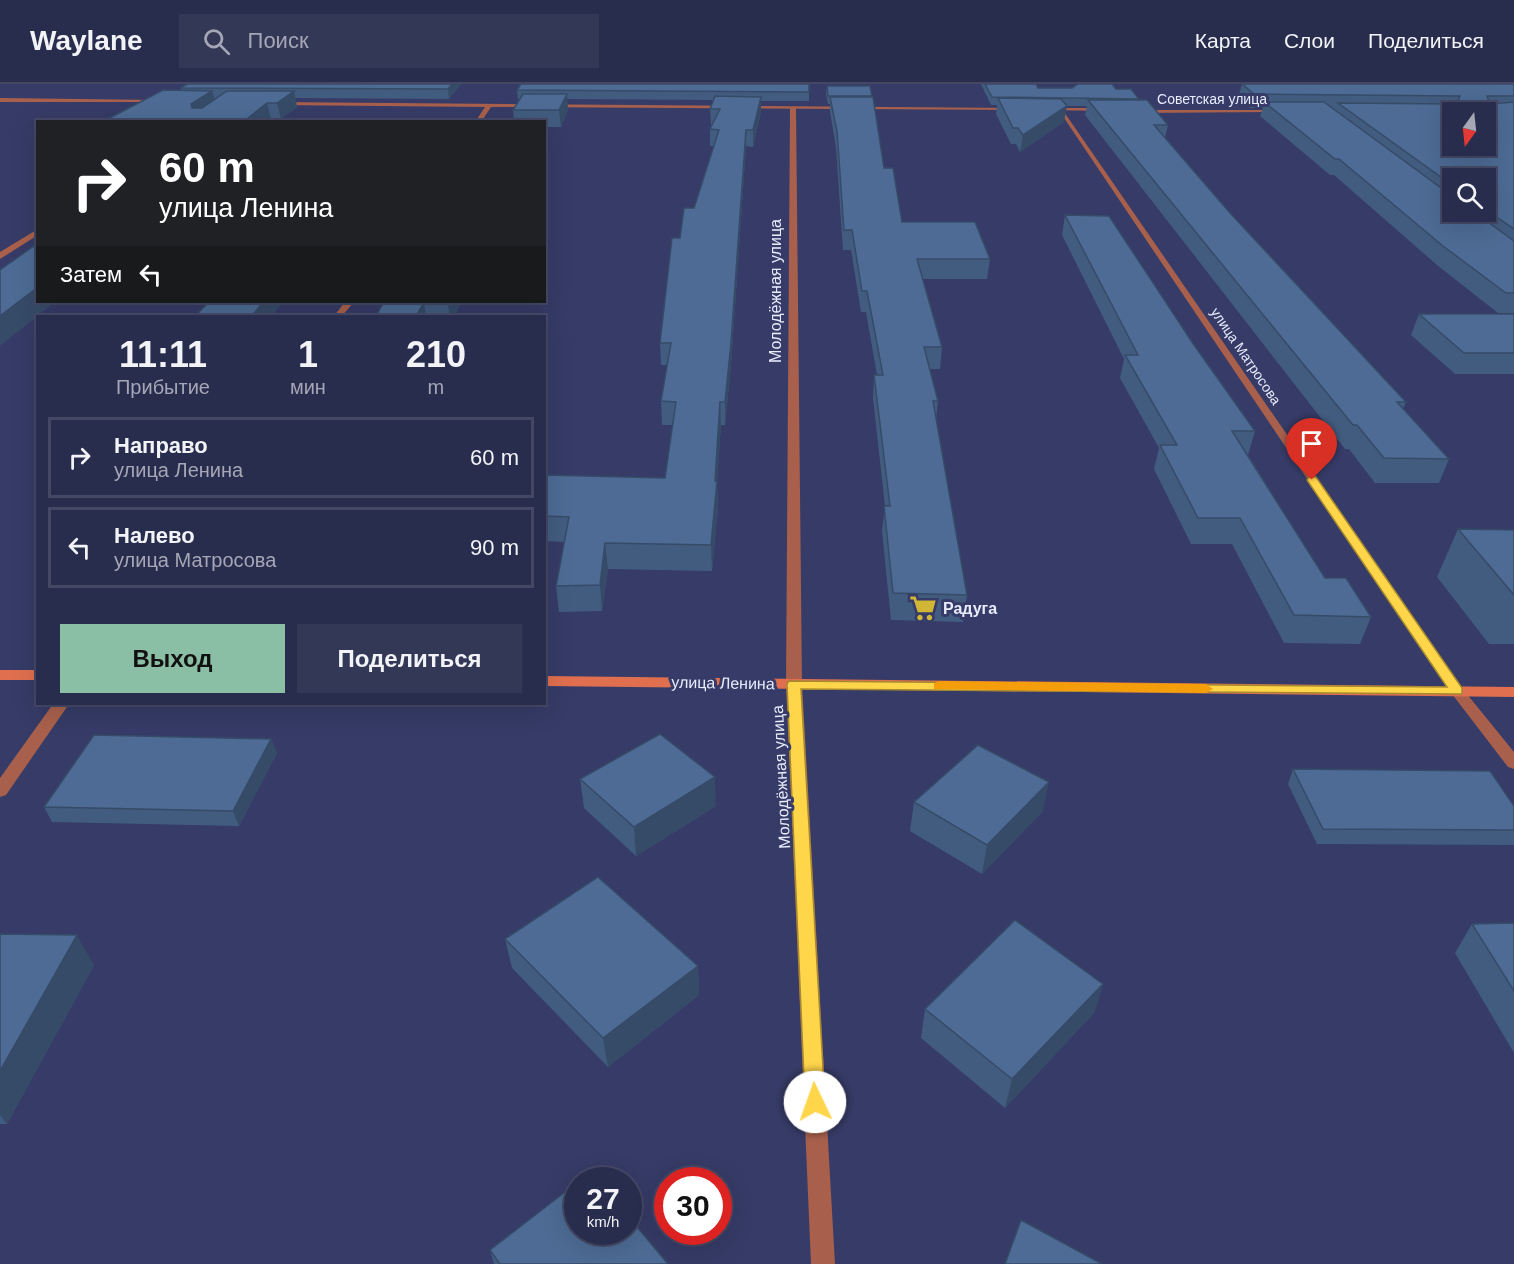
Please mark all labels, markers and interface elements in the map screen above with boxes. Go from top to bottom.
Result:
search box [179,14,599,68]
text: Waylane [30,25,143,56]
icon: search [200,25,233,58]
text: Поиск [248,28,309,53]
text: Карта [1195,29,1251,52]
text: Слои [1284,29,1335,52]
text: Поделиться [1368,29,1484,52]
street label: Советская улица [1157,91,1267,107]
north arrow [1442,102,1496,156]
map controls [1442,102,1496,222]
icon: right [60,144,138,222]
text: 60 m [159,144,255,191]
button: search [1442,168,1496,222]
text: улица Ленина [159,193,333,223]
street label: Молодёжная улица [767,219,784,363]
icon: left [134,258,167,291]
text: Затем [60,262,122,287]
street label: улица Матросова [1208,304,1285,408]
text: 11:11 [119,334,207,375]
text: 1 [298,334,318,375]
text: 210 [406,334,466,375]
text: Прибытие [116,376,210,398]
text: мин [290,376,326,398]
text: m [428,376,444,398]
pin [1286,418,1337,480]
icon: arrive [1295,427,1328,460]
text: Направо [114,433,208,458]
icon: right [63,441,96,474]
text: 60 m [470,445,519,470]
text: улица Ленина [114,459,243,481]
text: Налево [114,523,195,548]
icon: left [63,531,96,564]
text: 90 m [470,535,519,560]
text: улица Матросова [114,549,276,571]
supermarket icon: Радуга [908,593,938,623]
place label: Радуга [943,600,997,617]
button: Выход [60,624,285,693]
button: Поделиться [297,624,522,693]
street label: улица Ленина [671,674,775,692]
street label: Молодёжная улица [769,705,793,849]
position arrow [783,1070,847,1134]
speed limit sign: 30 [654,1167,732,1245]
text: 27 [586,1182,620,1215]
text: km/h [587,1213,619,1230]

